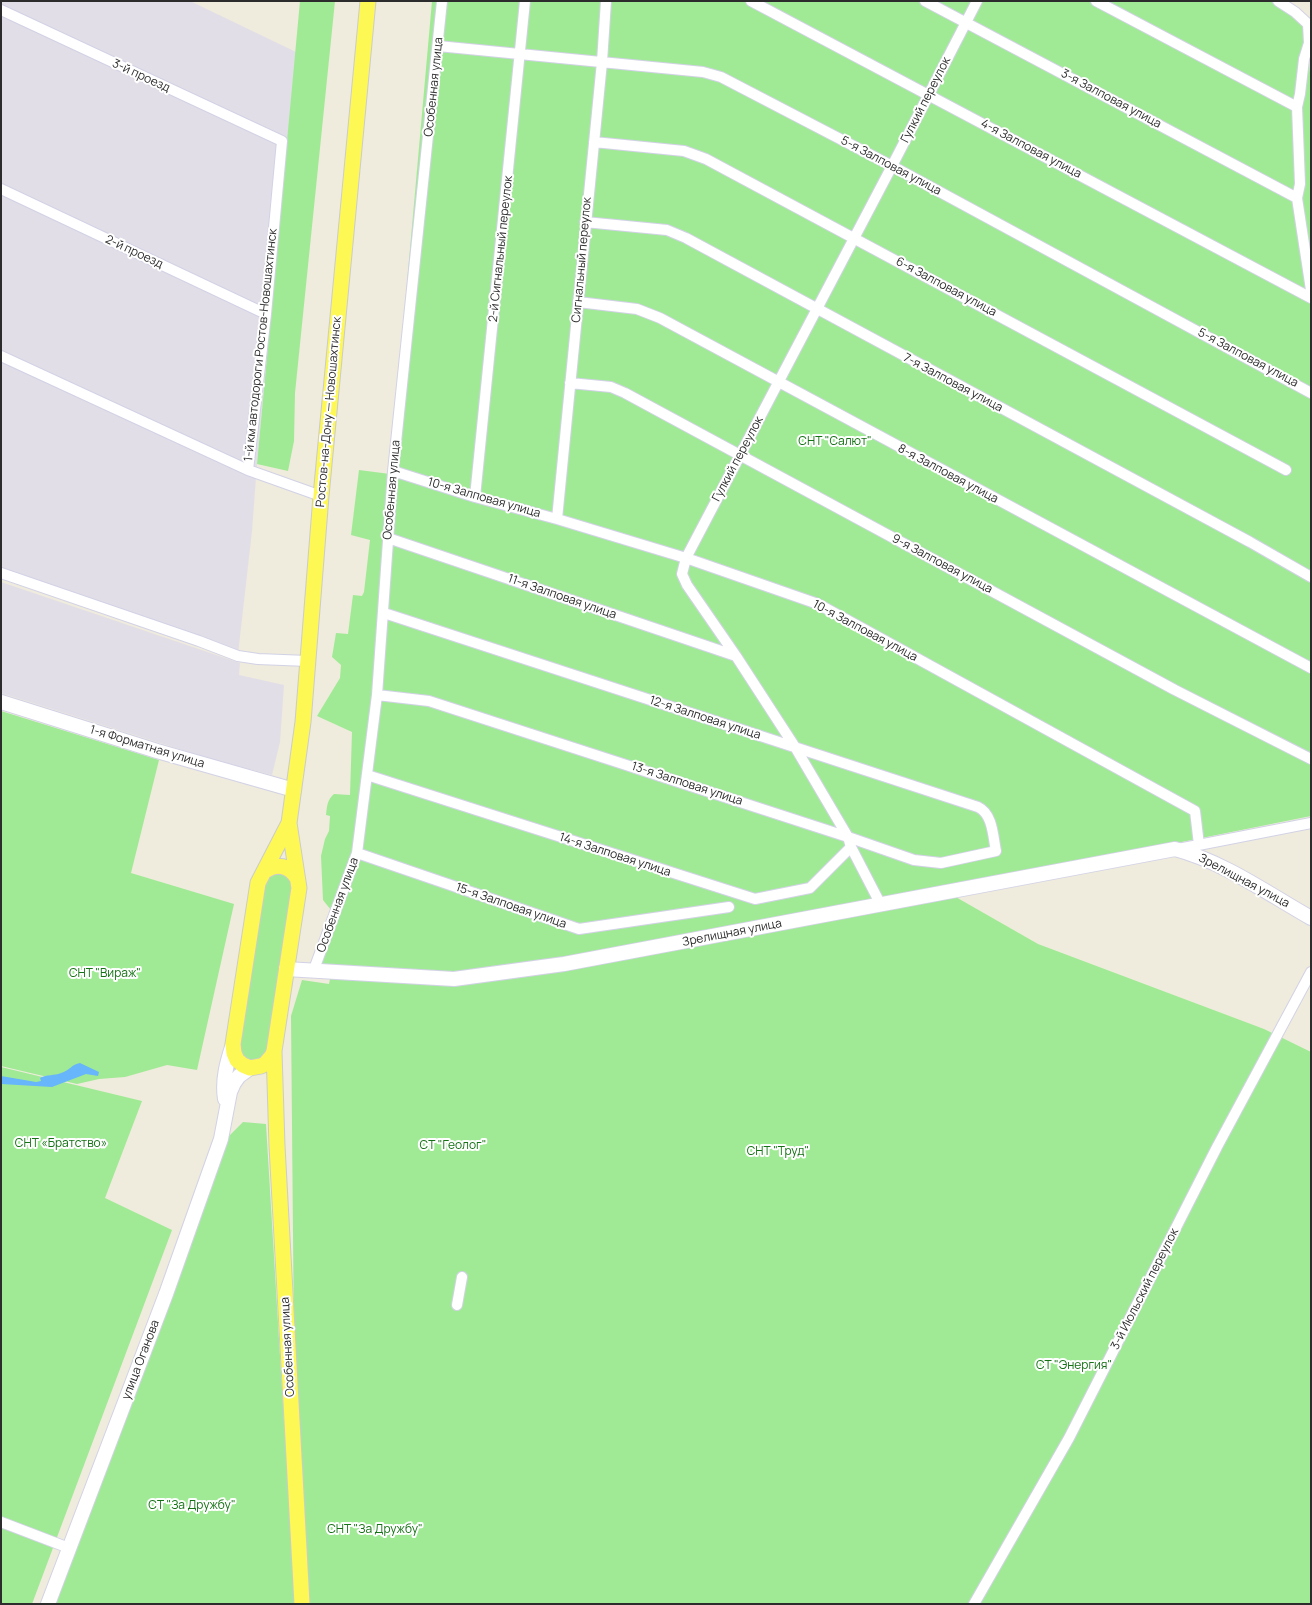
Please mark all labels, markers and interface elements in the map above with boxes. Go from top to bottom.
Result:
street label: Особенная улица [422,37,446,137]
street label: Гулкий переулок [898,55,954,145]
street label: 3-й проезд [110,56,172,96]
street label: 3-я Залповая улица [1058,66,1164,132]
street label: 4-я Залповая улица [978,116,1084,182]
street label: 5-я Залповая улица [838,133,944,199]
street label: 2-й Сигнальный переулок [486,175,516,323]
street label: Сигнальный переулок [569,197,595,323]
street label: 1-й км автодороги Ростов-Новошахтинск [242,228,280,462]
street label: 2-й проезд [103,232,165,272]
street label: 6-я Залповая улица [893,254,999,320]
street label: Ростов-на-Дону — Новошахтинск [314,316,344,508]
street label: 5-я Залповая улица [1195,325,1301,391]
street label: 7-я Залповая улица [901,351,1005,415]
street label: Гулкий переулок [709,414,767,504]
park label: СНТ "Салют" [798,435,872,449]
street label: Особенная улица [380,440,404,540]
street label: 8-я Залповая улица [895,441,1001,507]
street label: 10-я Залповая улица [426,475,542,521]
street label: 9-я Залповая улица [889,531,995,597]
street label: 11-я Залповая улица [506,572,618,622]
street label: 10-я Залповая улица [810,597,920,665]
street label: 12-я Залповая улица [647,693,763,743]
street label: 1-я Форматная улица [88,723,206,771]
street label: 13-я Залповая улица [630,759,744,809]
street label: 14-я Залповая улица [557,830,673,880]
street label: Зрелищная улица [1196,851,1292,911]
street label: Особенная улица [314,856,362,954]
street label: 15-я Залповая улица [454,880,568,932]
street label: Зрелищная улица [681,916,783,950]
park label: СНТ "Вираж" [69,967,141,981]
park label: СНТ «Братство» [15,1137,107,1151]
park label: СТ "Геолог" [420,1139,486,1153]
park label: СНТ "Труд" [747,1145,809,1159]
street label: 3-й Июльский переулок [1108,1226,1182,1352]
street label: Особенная улица [278,1297,298,1397]
street label: улица Оганова [119,1318,163,1402]
park label: СТ "Энергия" [1036,1359,1112,1373]
park label: СТ "За Дружбу" [148,1499,236,1513]
park label: СНТ "За Дружбу" [327,1523,423,1537]

